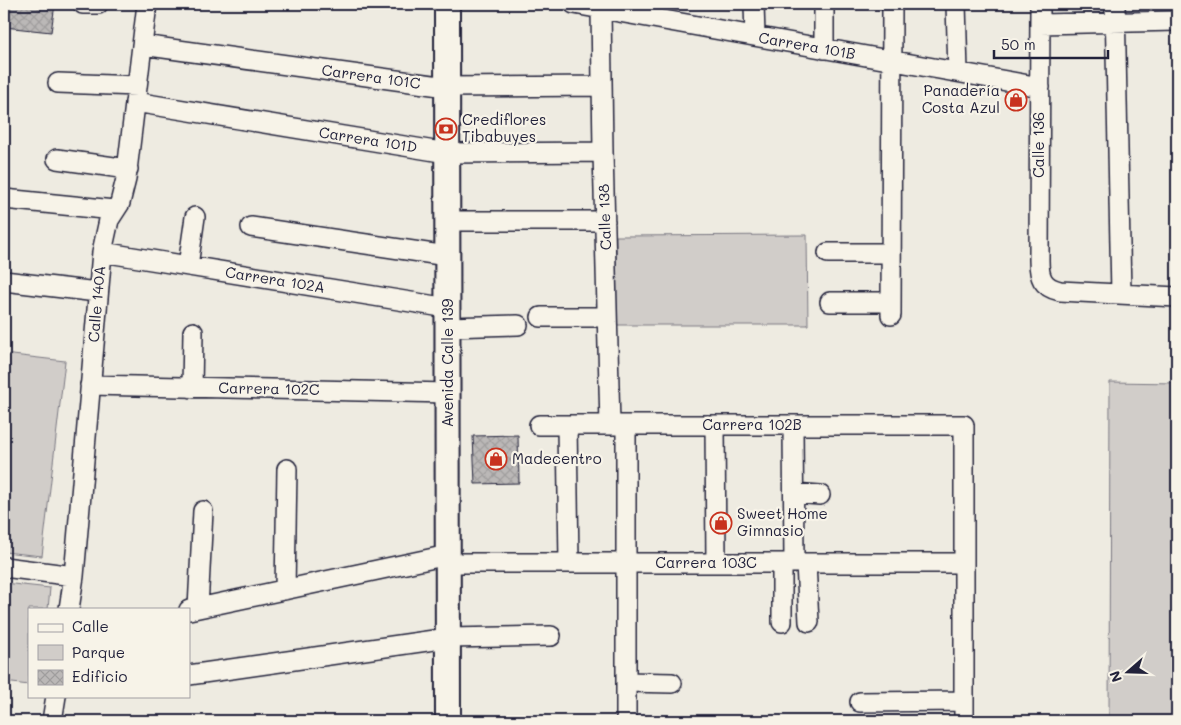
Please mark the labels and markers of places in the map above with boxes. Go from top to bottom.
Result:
place label: Panadería Costa Azul [922,80,1000,117]
shop icon: Panadería Costa Azul [1004,88,1028,112]
place label: Crediflores Tibabuyes [462,109,546,146]
bank icon: Crediflores Tibabuyes [434,117,458,141]
shop icon: Madecentro [484,447,508,471]
place label: Madecentro [512,448,602,468]
place label: Sweet Home Gimnasio [737,503,828,540]
shop icon: Sweet Home Gimnasio [709,511,733,535]

